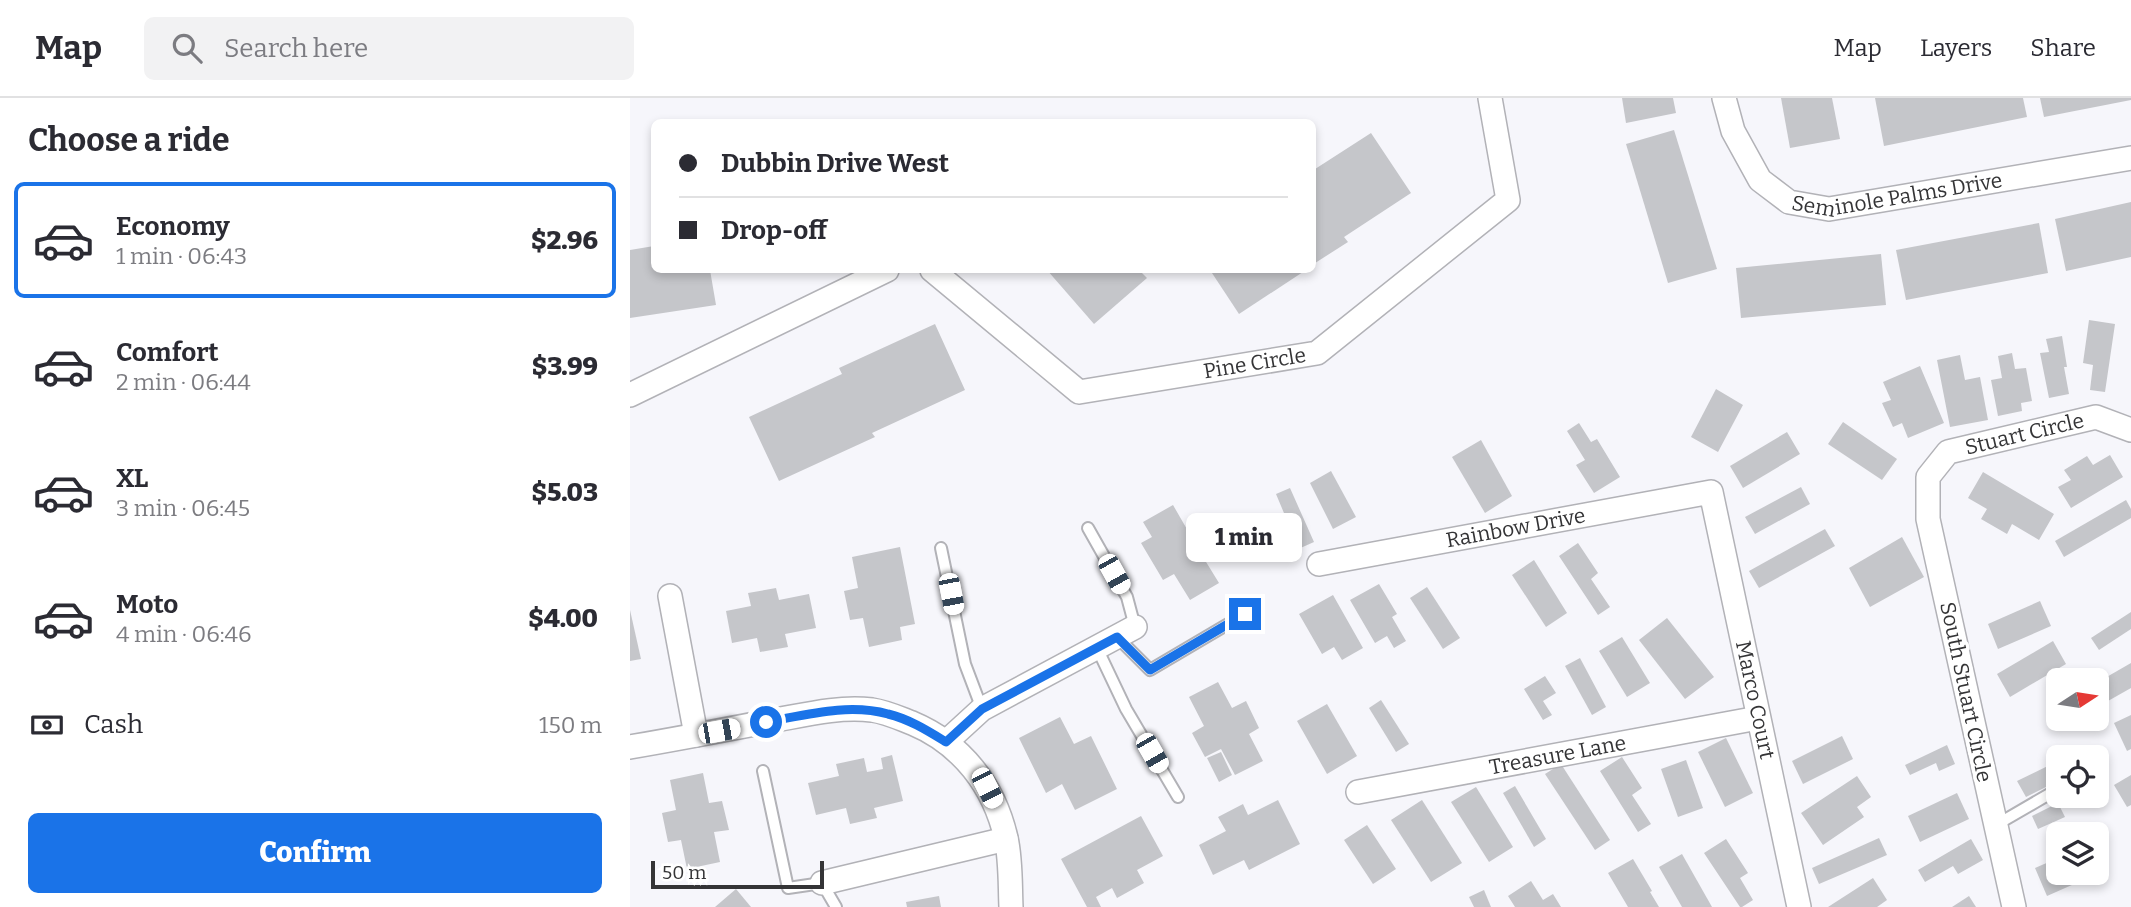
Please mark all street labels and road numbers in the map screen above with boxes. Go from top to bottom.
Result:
street label: Seminole Palms Drive [1790,167,2004,223]
street label: Pine Circle [1201,342,1308,384]
street label: Stuart Circle [1962,407,2087,461]
street label: Rainbow Drive [1444,502,1587,553]
street label: South Stuart Circle [1934,600,1998,784]
street label: Marco Court [1730,638,1780,762]
street label: Treasure Lane [1487,730,1628,780]

